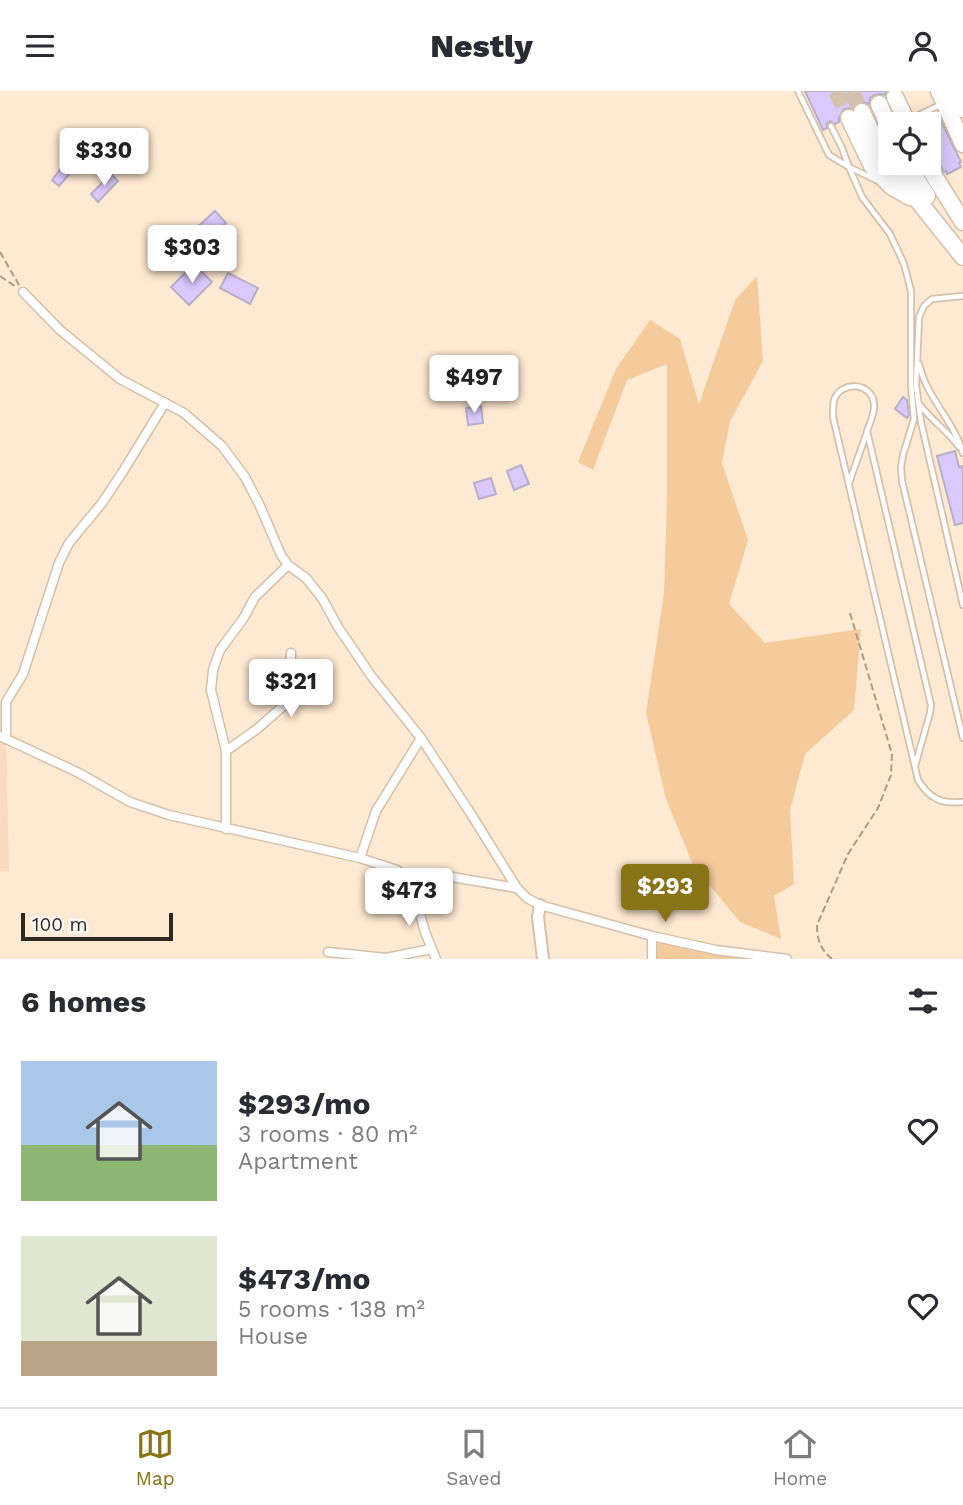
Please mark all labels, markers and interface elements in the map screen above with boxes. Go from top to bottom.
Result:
icon: menu [21,27,59,65]
text: Nestly [430,27,533,65]
icon: person [904,27,942,65]
map controls [878,112,941,175]
button: locate [878,112,941,175]
pin: $330 [63,129,145,188]
text: $330 [76,137,132,164]
pin: $303 [151,225,233,285]
text: $303 [164,234,220,261]
pin: $497 [433,355,515,415]
text: $497 [445,364,503,391]
pin: $321 [250,659,332,719]
text: $321 [265,668,317,695]
pin: $293 [624,865,706,924]
pin: $473 [368,869,450,928]
text: $293 [637,873,693,900]
text: $473 [381,877,437,904]
scale bar [21,910,173,942]
text: 100 m [32,913,88,936]
icon: filters [904,982,942,1020]
text: 6 homes [21,984,146,1019]
text: $293/mo [238,1086,370,1121]
icon: home [77,1089,161,1173]
icon: heart [904,1112,942,1150]
text: 3 rooms · 80 m² [238,1121,417,1148]
text: Apartment [238,1148,358,1175]
text: $473/mo [238,1261,370,1296]
icon: home [77,1264,161,1348]
icon: heart [904,1287,942,1325]
text: 5 rooms · 138 m² [238,1296,425,1323]
text: House [238,1323,308,1350]
tab: Map [136,1425,175,1490]
tab: Saved [446,1425,501,1490]
tab: Home [773,1425,827,1490]

